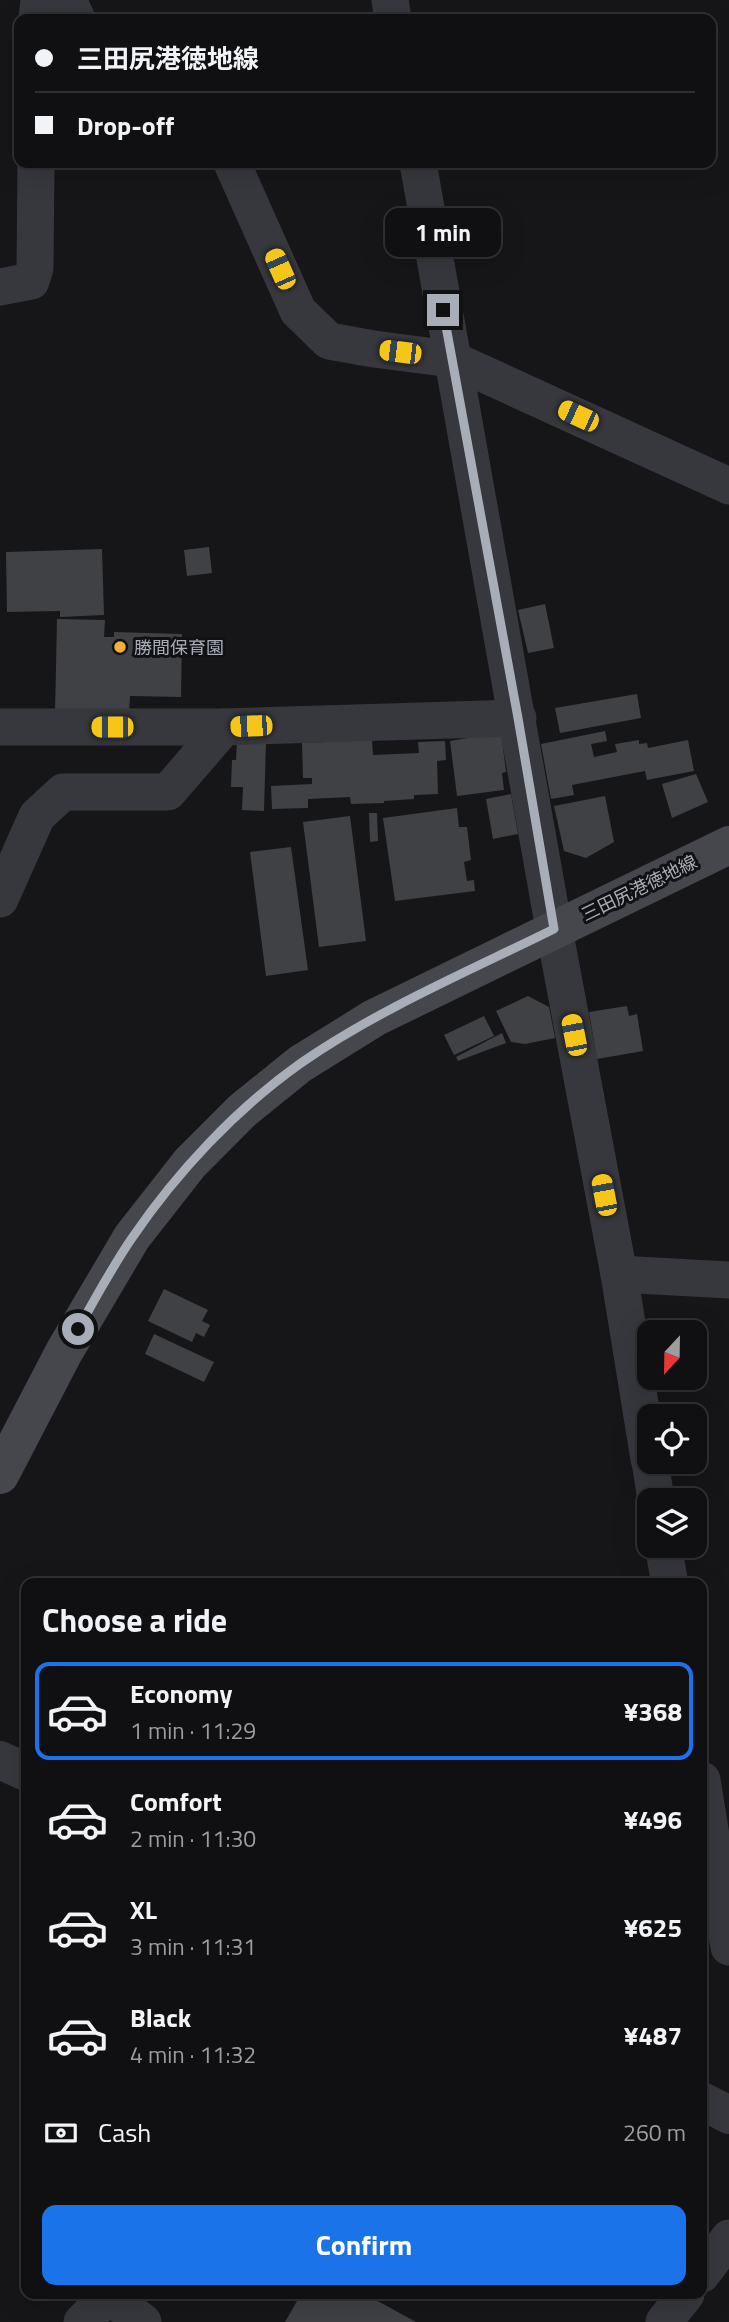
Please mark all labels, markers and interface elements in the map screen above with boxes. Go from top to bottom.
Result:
text: 三田尻港徳地線 [77,39,259,78]
text: Drop-off [77,106,174,145]
callout: 1 min [385,208,501,258]
text: 1 min [415,215,471,250]
car [262,246,299,292]
route end [427,294,459,326]
car [378,339,423,365]
car [555,398,602,434]
place label: 勝間保育園 [134,634,224,661]
marker: 勝間保育園 [112,639,128,655]
car [230,715,273,737]
car [92,717,134,738]
street label: 三田尻港徳地線 [576,848,702,928]
car [560,1012,589,1058]
car [590,1172,619,1218]
route start [62,1313,94,1345]
north arrow [637,1320,707,1390]
map controls [637,1320,707,1558]
button: locate [637,1404,707,1474]
button: layers [637,1488,707,1558]
text: Choose a ride [42,1596,227,1644]
text: Economy [130,1674,232,1713]
icon: car [46,1680,109,1743]
text: ¥368 [624,1692,682,1731]
text: 1 min · 11:29 [130,1713,256,1748]
text: Comfort [130,1782,222,1821]
icon: car [46,1788,109,1851]
text: ¥496 [624,1800,682,1839]
text: 2 min · 11:30 [130,1821,256,1856]
text: XL [130,1890,157,1929]
icon: car [46,1896,109,1959]
text: ¥625 [624,1908,682,1947]
text: 3 min · 11:31 [130,1929,256,1964]
text: Black [130,1998,191,2037]
icon: car [46,2004,109,2067]
text: ¥487 [624,2016,682,2055]
text: 4 min · 11:32 [130,2037,256,2072]
text: Cash [98,2113,151,2152]
icon: cash [42,2114,80,2152]
text: 260 m [623,2115,686,2150]
button: Confirm [42,2205,686,2285]

